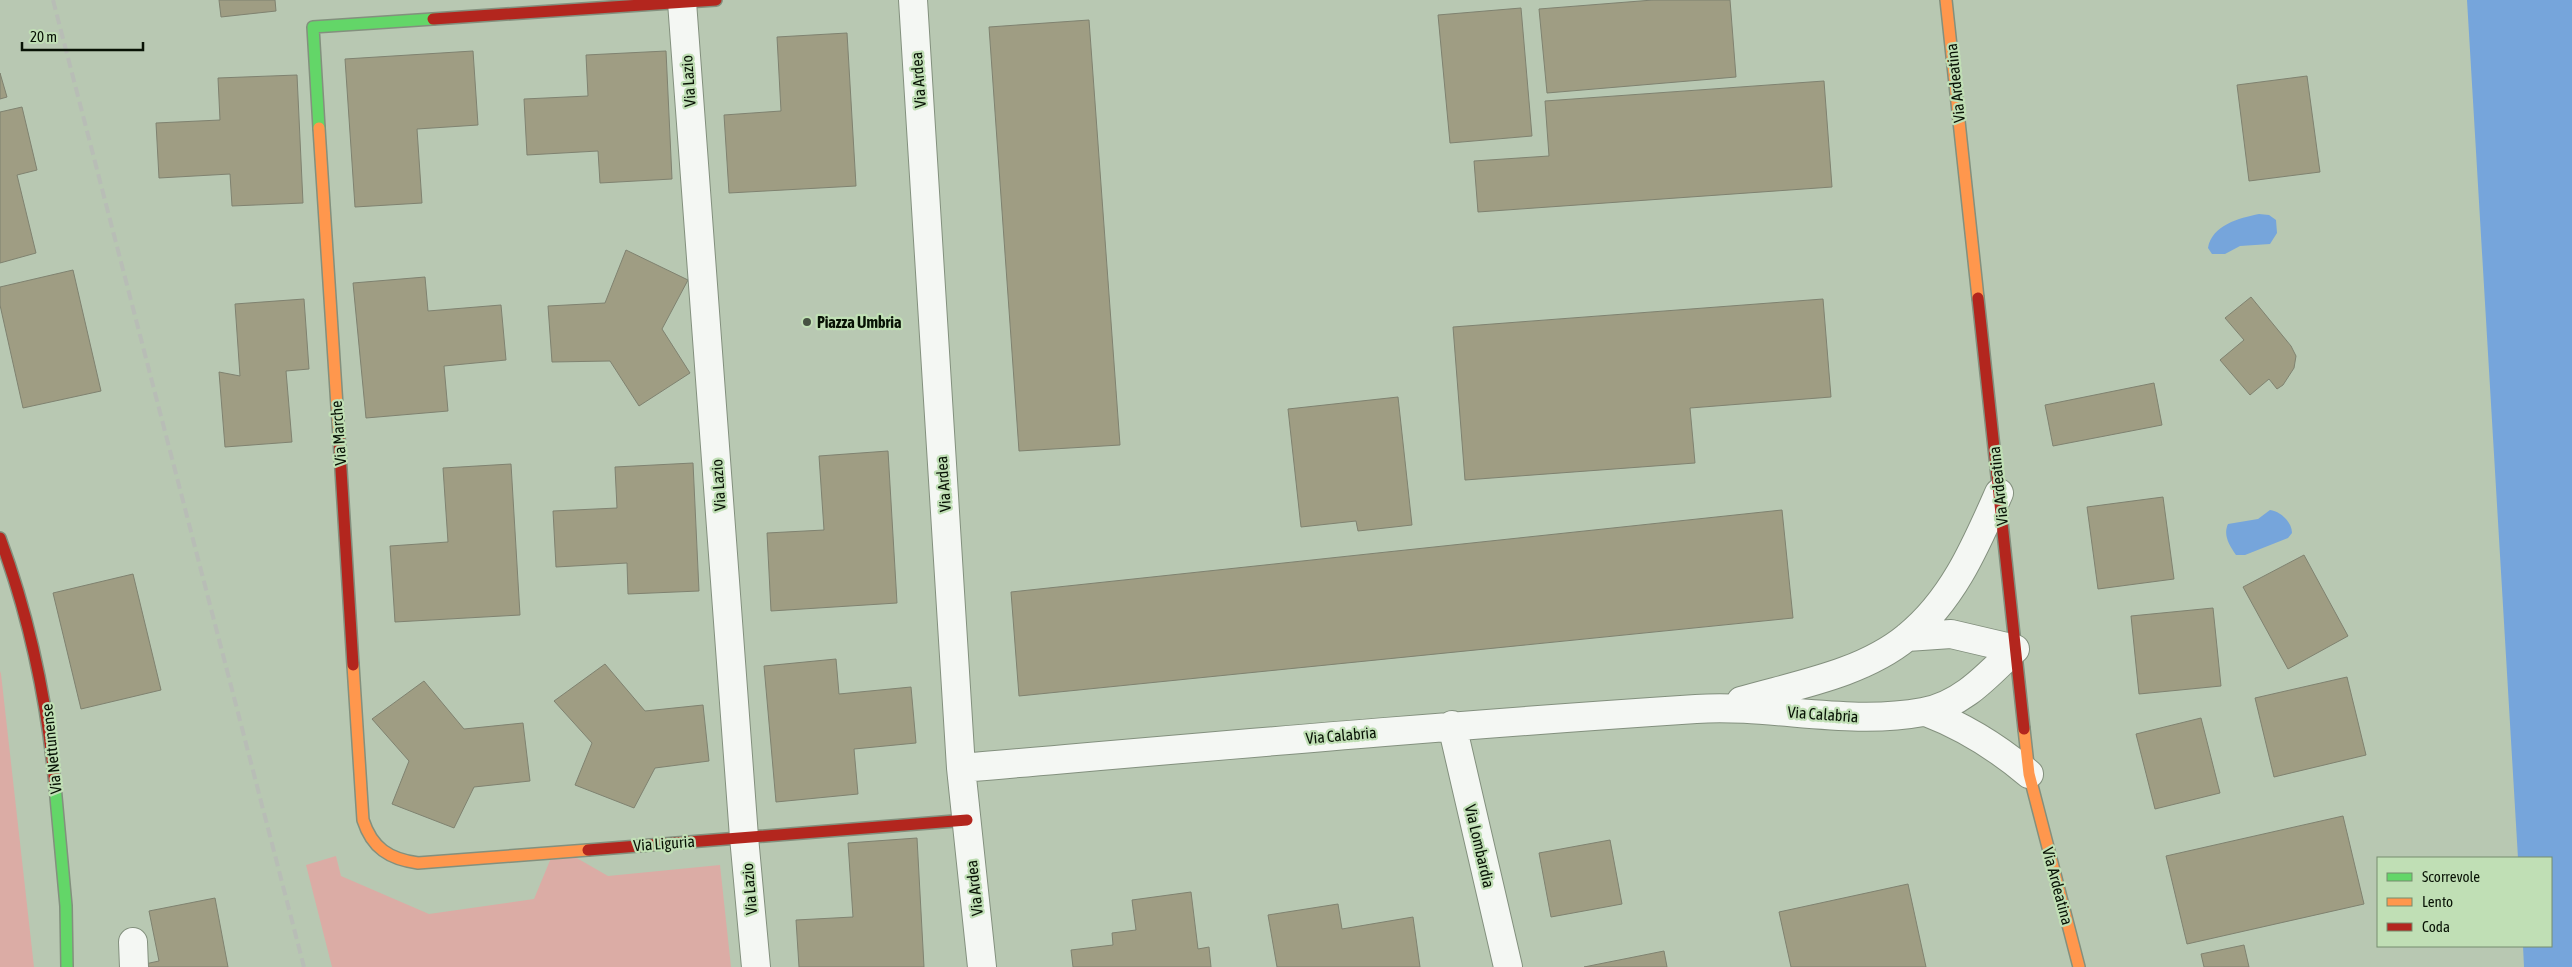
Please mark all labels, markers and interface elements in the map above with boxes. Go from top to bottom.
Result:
scale bar [22,20,144,52]
text: 20 m [30,28,57,45]
street label: Via Ardeatina [1942,43,1968,123]
street label: Via Ardea [907,51,929,109]
street label: Via Lazio [677,55,699,107]
place label: Piazza Umbria [817,313,901,331]
marker: Piazza Umbria [801,316,813,328]
street label: Via Marche [327,400,349,466]
street label: Via Ardeatina [1985,446,2011,526]
street label: Via Ardea [932,455,954,513]
street label: Via Lazio [707,459,729,511]
street label: Via Nettunense [37,703,65,795]
street label: Via Calabria [1787,703,1859,725]
street label: Via Calabria [1305,723,1377,747]
street label: Via Lombardia [1462,803,1498,889]
street label: Via Liguria [633,832,695,855]
street label: Via Ardeatina [2039,845,2077,927]
legend [2377,857,2552,947]
street label: Via Ardea [962,859,986,917]
street label: Via Lazio [738,862,760,916]
text: Scorrevole [2422,868,2480,885]
text: Lento [2422,893,2453,910]
text: Coda [2422,918,2450,935]

